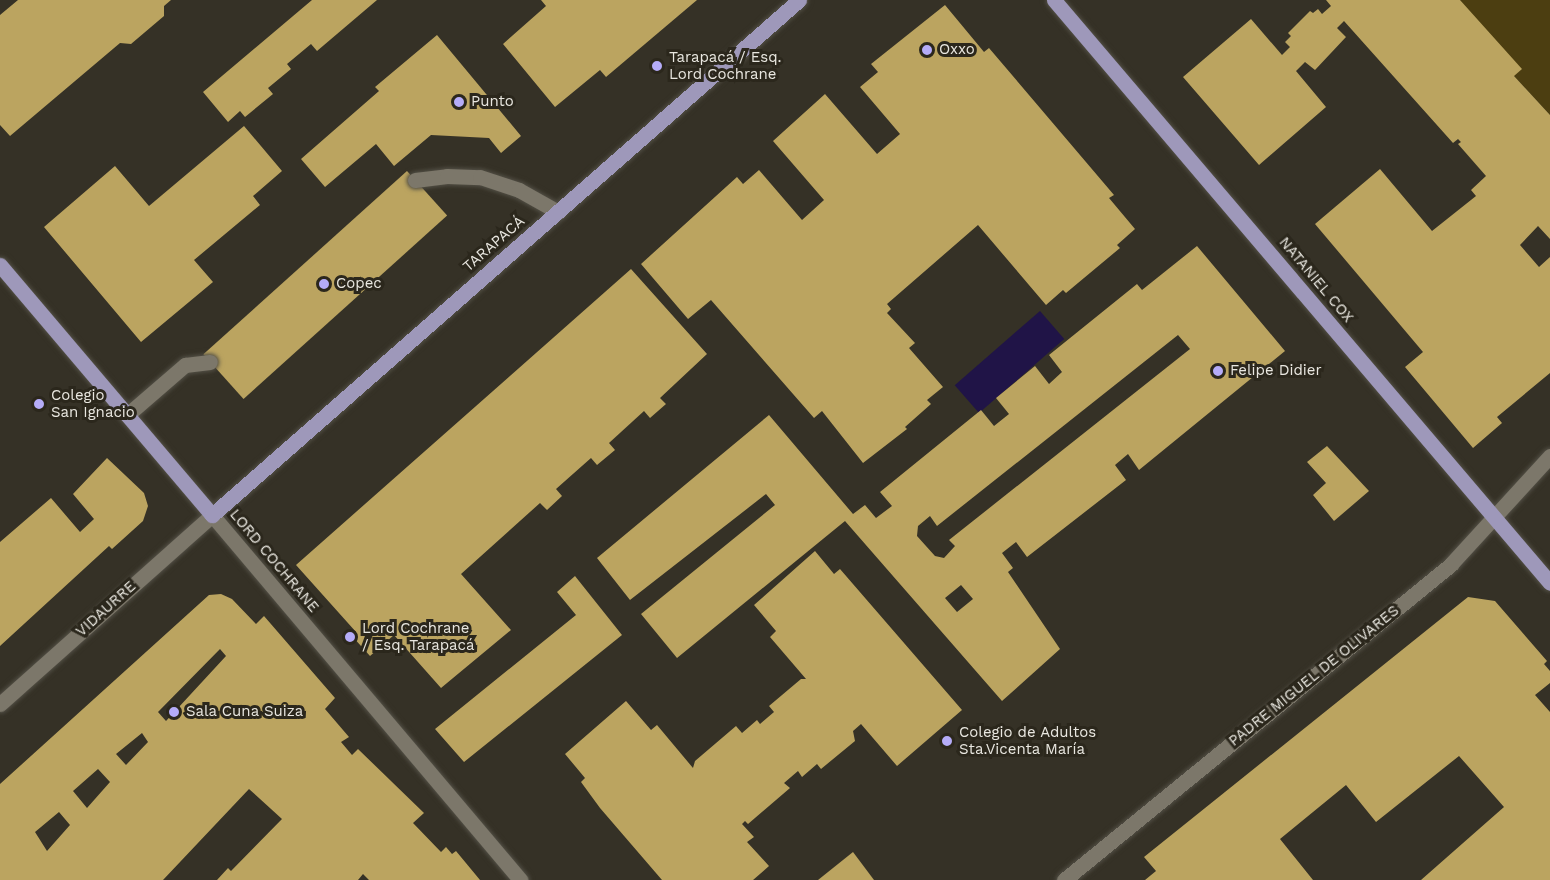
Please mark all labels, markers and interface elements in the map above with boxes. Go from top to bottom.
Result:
place label: Oxxo [939,41,975,59]
marker: Oxxo [920,43,934,57]
place label: Tarapacá / Esq. Lord Cochrane [669,48,782,83]
marker: Tarapacá / Esq. Lord Cochrane [650,59,664,73]
place label: Punto [471,93,514,111]
marker: Punto [452,95,466,109]
street label: TARAPACÁ [460,212,528,276]
street label: NATANIEL COX [1275,233,1357,327]
place label: Copec [336,275,382,293]
marker: Copec [317,277,331,291]
place label: Felipe Didier [1230,362,1322,380]
marker: Felipe Didier [1211,364,1225,378]
place label: Colegio San Ignacio [51,386,135,421]
marker: Colegio San Ignacio [32,397,46,411]
street label: LORD COCHRANE [226,506,322,616]
street label: VIDAURRE [72,577,140,641]
street label: PADRE MIGUEL DE OLIVARES [1225,602,1403,750]
place label: Lord Cochrane / Esq. Tarapacá [362,619,475,654]
marker: Lord Cochrane / Esq. Tarapacá [343,630,357,644]
place label: Sala Cuna Suiza [186,703,304,721]
marker: Sala Cuna Suiza [167,705,181,719]
place label: Colegio de Adultos Sta.Vicenta María [959,723,1097,758]
marker: Colegio de Adultos Sta.Vicenta María [940,734,954,748]

